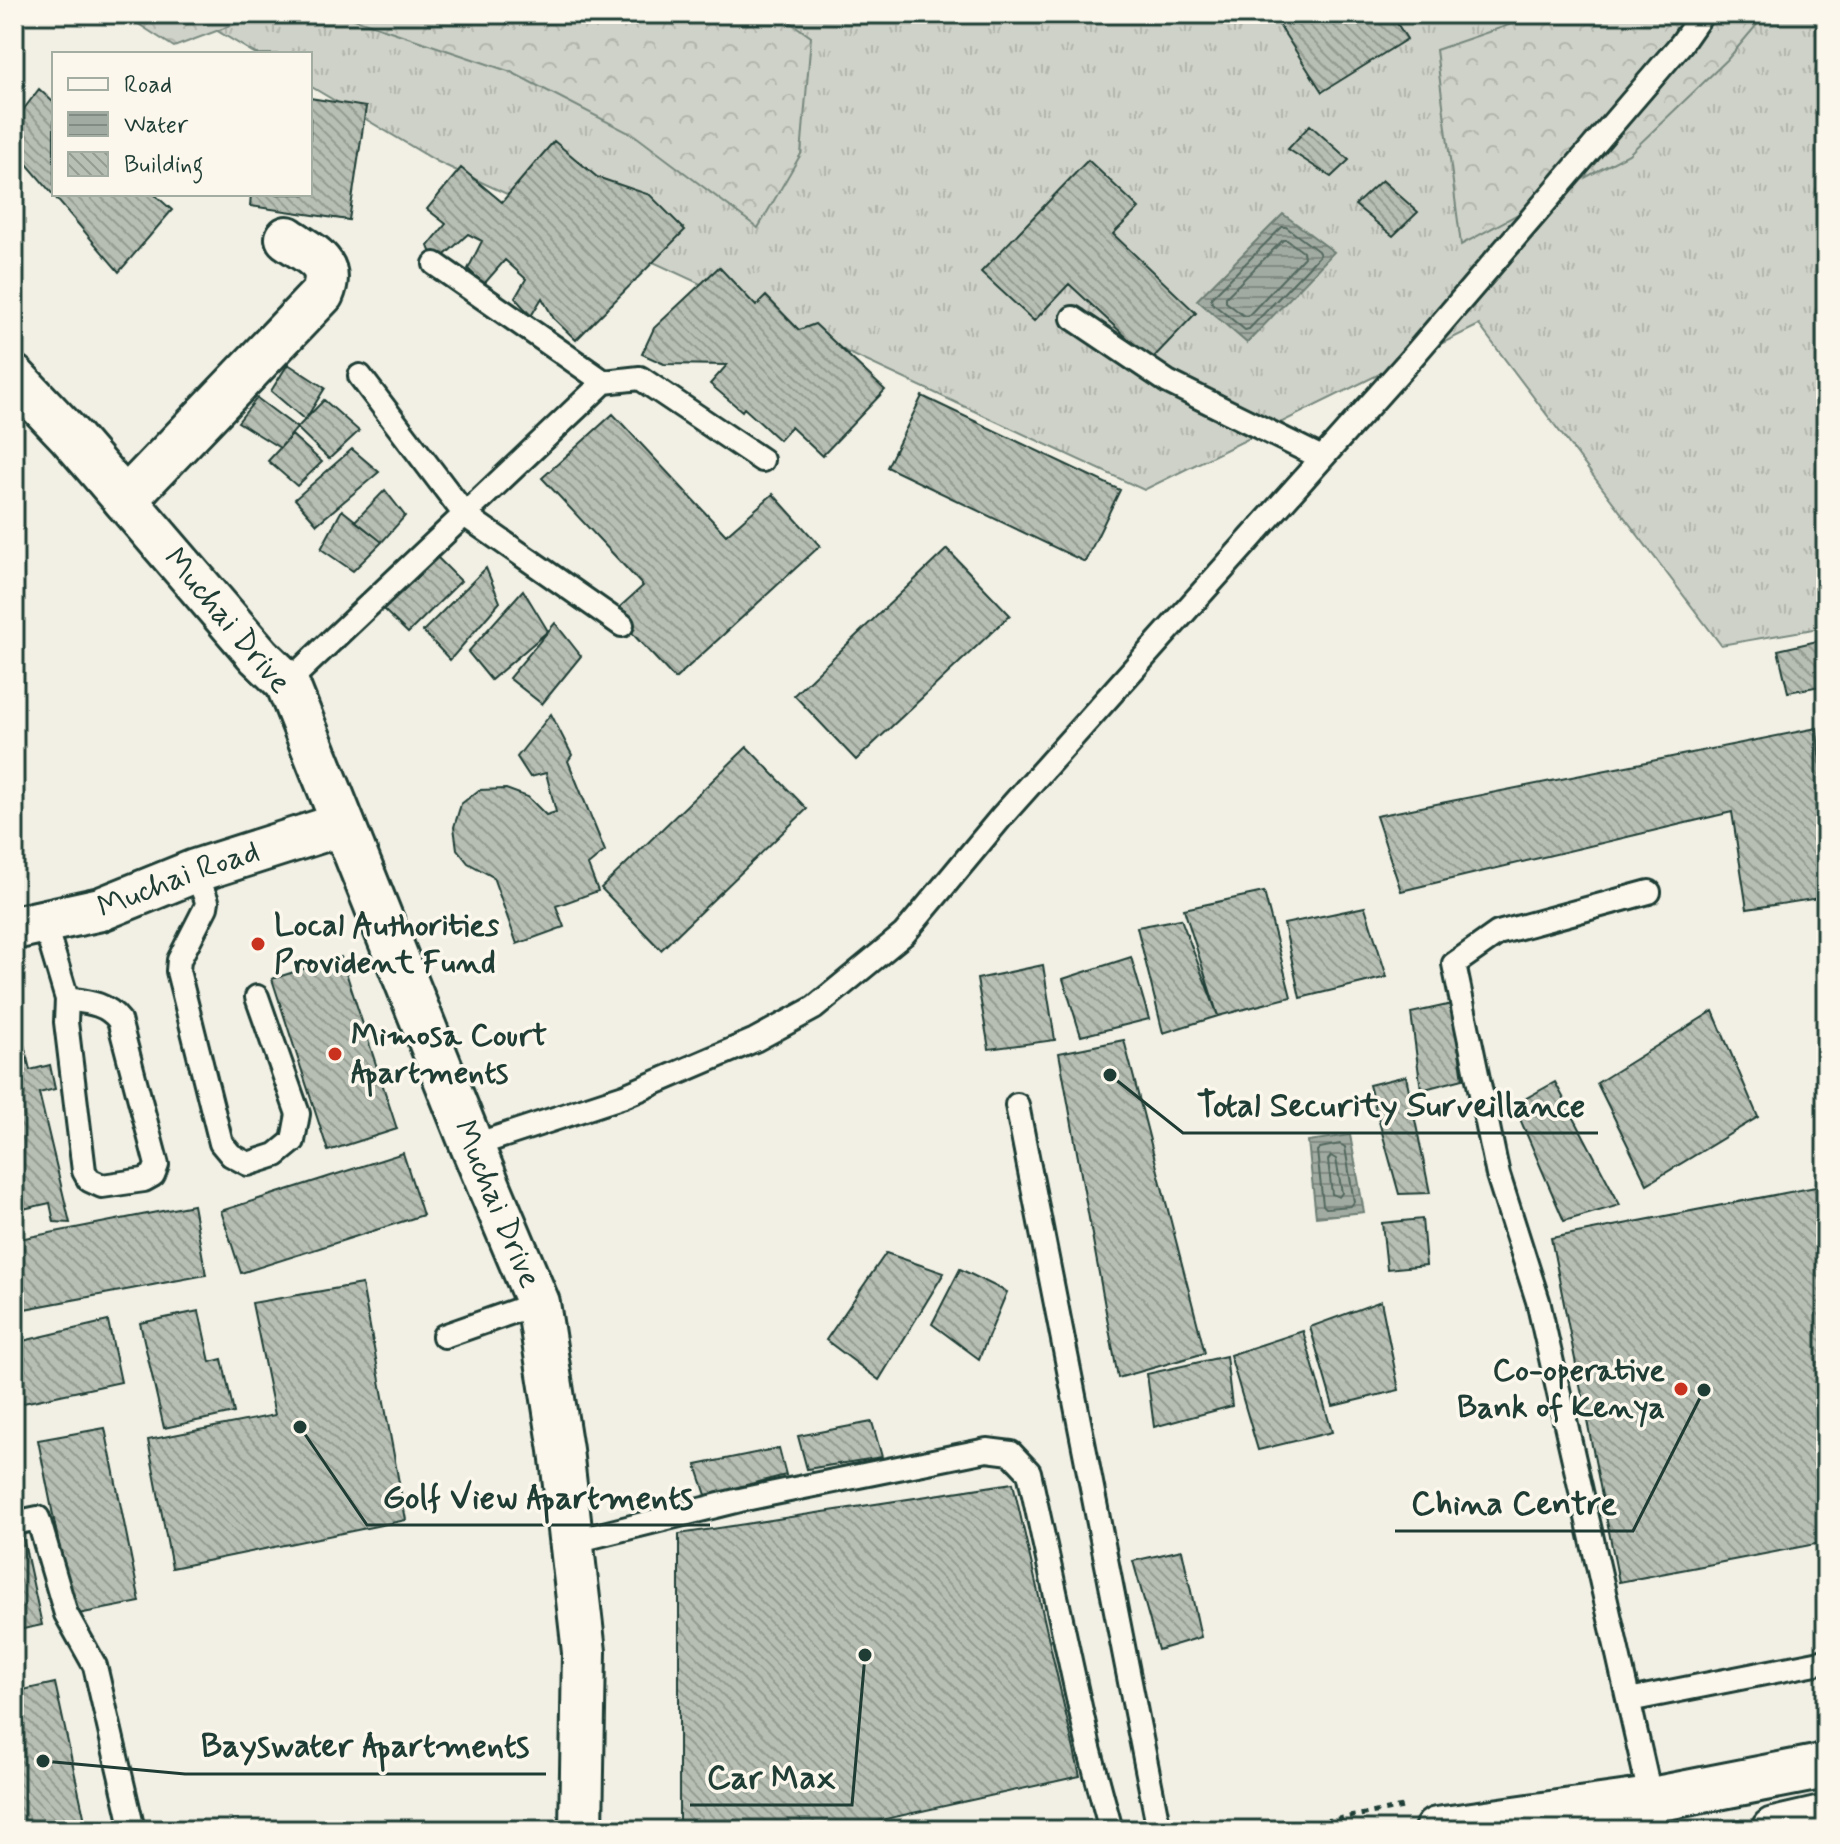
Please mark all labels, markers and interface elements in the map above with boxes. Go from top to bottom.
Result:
legend [52,52,312,196]
text: Road [124,70,172,101]
text: Water [124,110,189,141]
text: Building [124,150,204,184]
street label: Muchai Drive [154,539,300,703]
street label: Muchai Road [91,831,265,929]
place label: Local Authorities Provident Fund [274,905,500,984]
marker: Local Authorities Provident Fund [249,935,267,953]
place label: Mimosa Court Apartments [351,1015,547,1097]
marker: Mimosa Court Apartments [326,1045,344,1063]
callout: Total Security Surveillance [1183,1075,1598,1133]
text: Total Security Surveillance [1197,1084,1585,1129]
street label: Muchai Drive [443,1114,550,1295]
place label: Co-operative Bank of Kenya [1457,1350,1665,1429]
marker: Co-operative Bank of Kenya [1672,1380,1690,1398]
callout: Golf View Apartments [367,1467,710,1525]
callout: China Centre [1395,1473,1633,1531]
text: Golf View Apartments [382,1476,694,1524]
text: China Centre [1411,1482,1617,1527]
callout: Bayswater Apartments [185,1716,546,1774]
text: Bayswater Apartments [201,1724,529,1772]
callout: Car Max [690,1747,852,1805]
text: Car Max [707,1756,836,1801]

